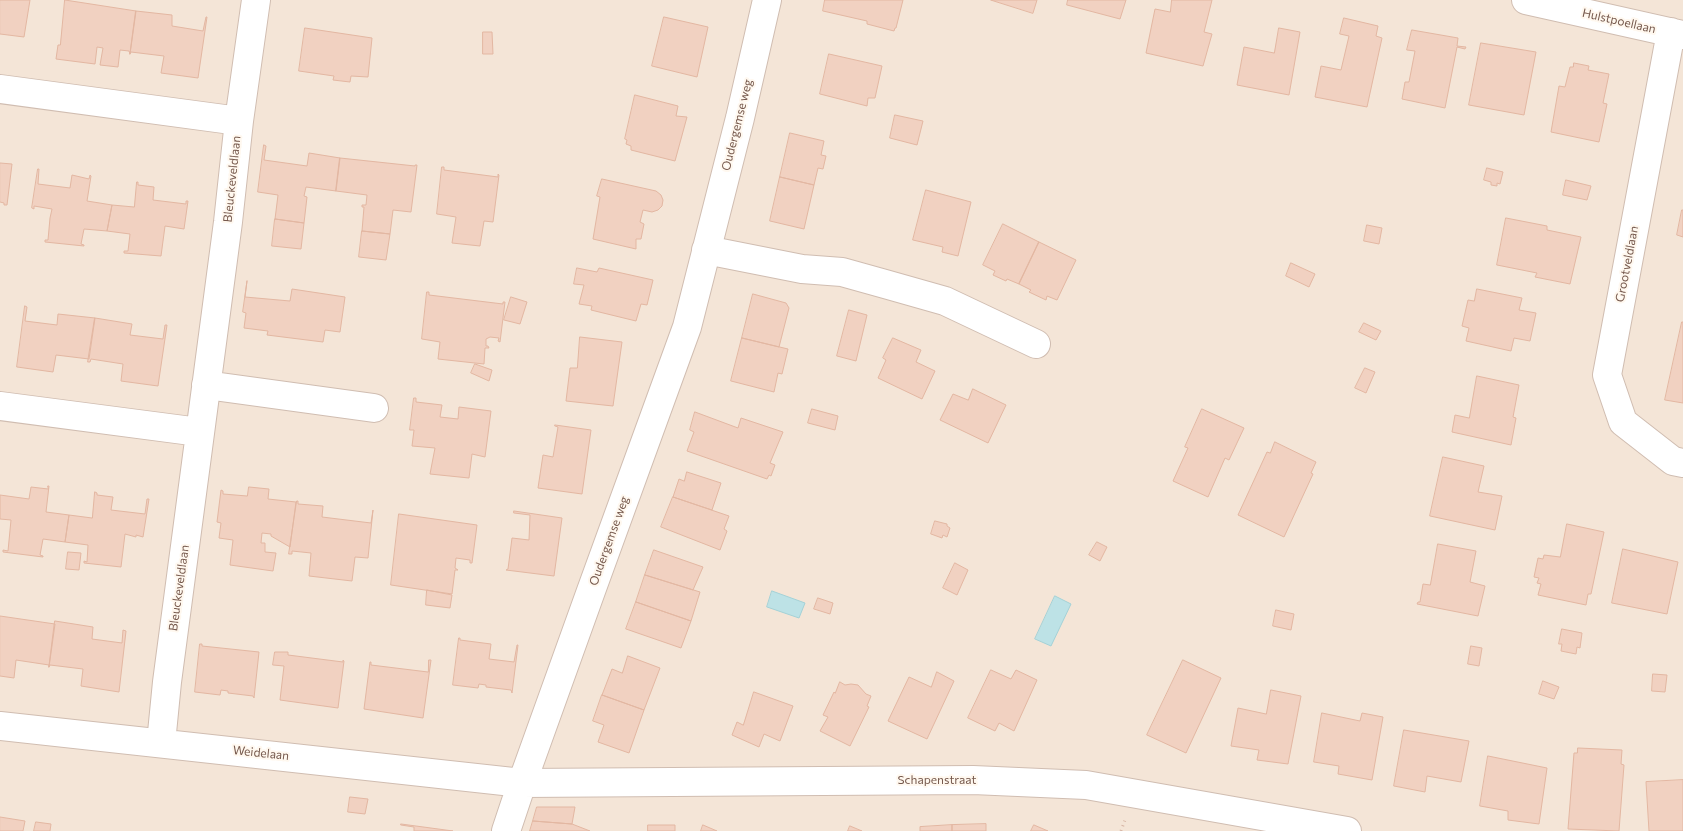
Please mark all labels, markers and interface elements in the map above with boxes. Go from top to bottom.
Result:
street label: Hulstpoellaan [1581,6,1657,36]
street label: Oudergemse weg [719,78,755,172]
street label: Bleuckeveldlaan [220,135,244,223]
street label: Grootveldlaan [1613,225,1641,303]
street label: Oudergemse weg [586,494,632,588]
street label: Bleuckeveldlaan [166,544,192,632]
street label: Weidelaan [232,743,290,763]
street label: Schapenstraat [898,773,976,787]

